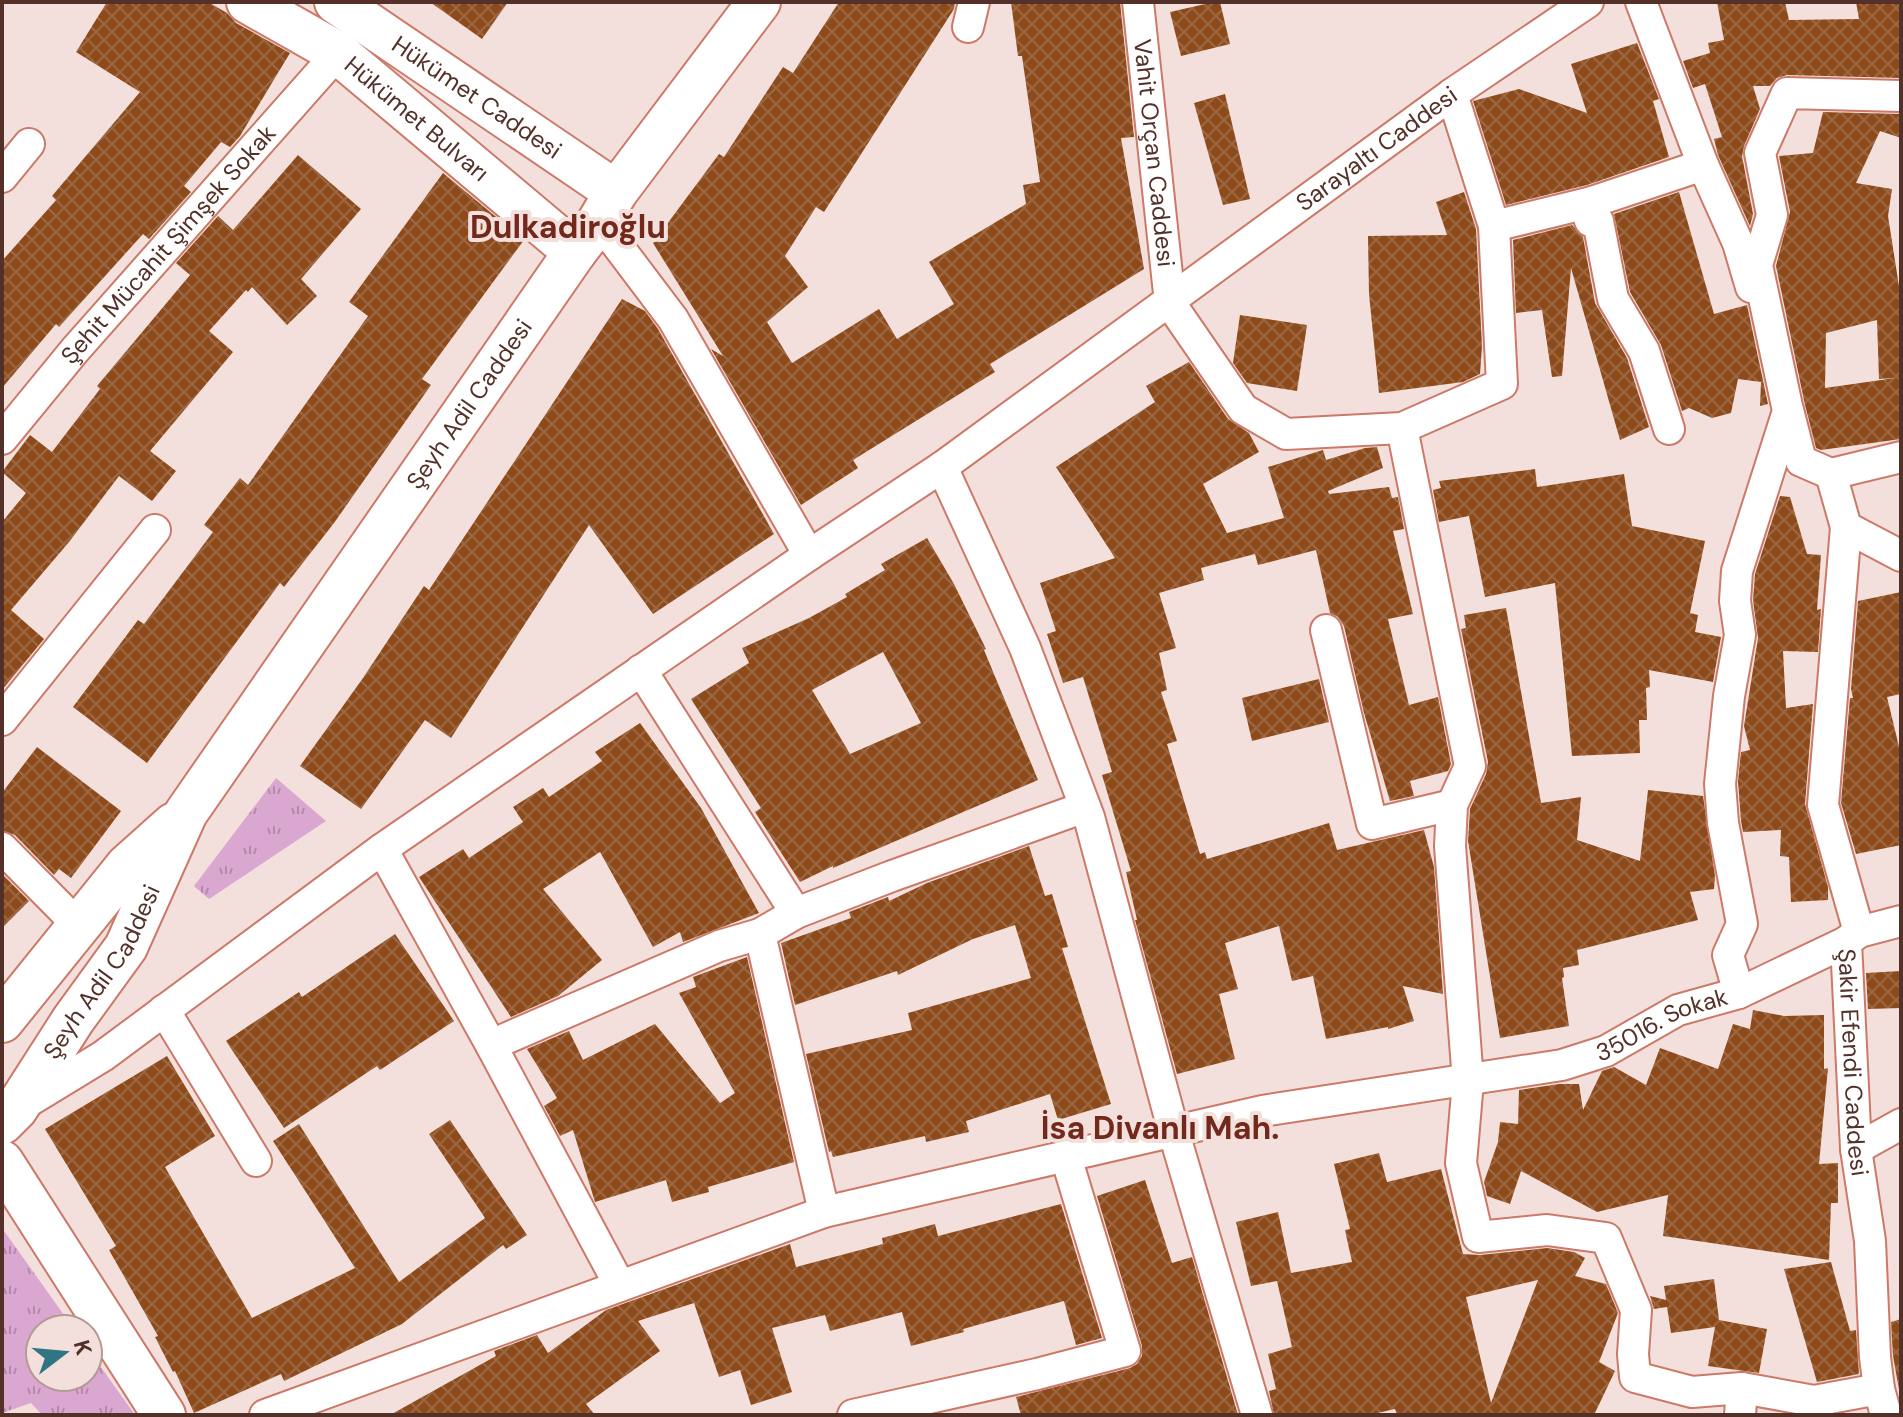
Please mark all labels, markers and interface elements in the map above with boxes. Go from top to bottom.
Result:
street label: Hükümet Caddesi [386,29,568,166]
street label: Vahit Orçan Caddesi [1127,38,1182,269]
street label: Hükümet Bulvarı [338,49,496,188]
street label: Sarayaltı Caddesi [1290,79,1463,218]
street label: Şehit Mücahit Şimşek Sokak [54,118,282,370]
district label: Dulkadiroğlu [470,206,666,248]
street label: Şeyh Adil Caddesi [399,313,539,495]
street label: Şeyh Adil Caddesi [36,880,167,1065]
street label: Şakir Efendi Caddesi [1831,948,1876,1178]
street label: 35016. Sokak [1592,981,1731,1068]
district label: İsa Divanlı Mah. [1041,1107,1279,1149]
north arrow [24,1313,104,1393]
text: K [67,1337,99,1359]

